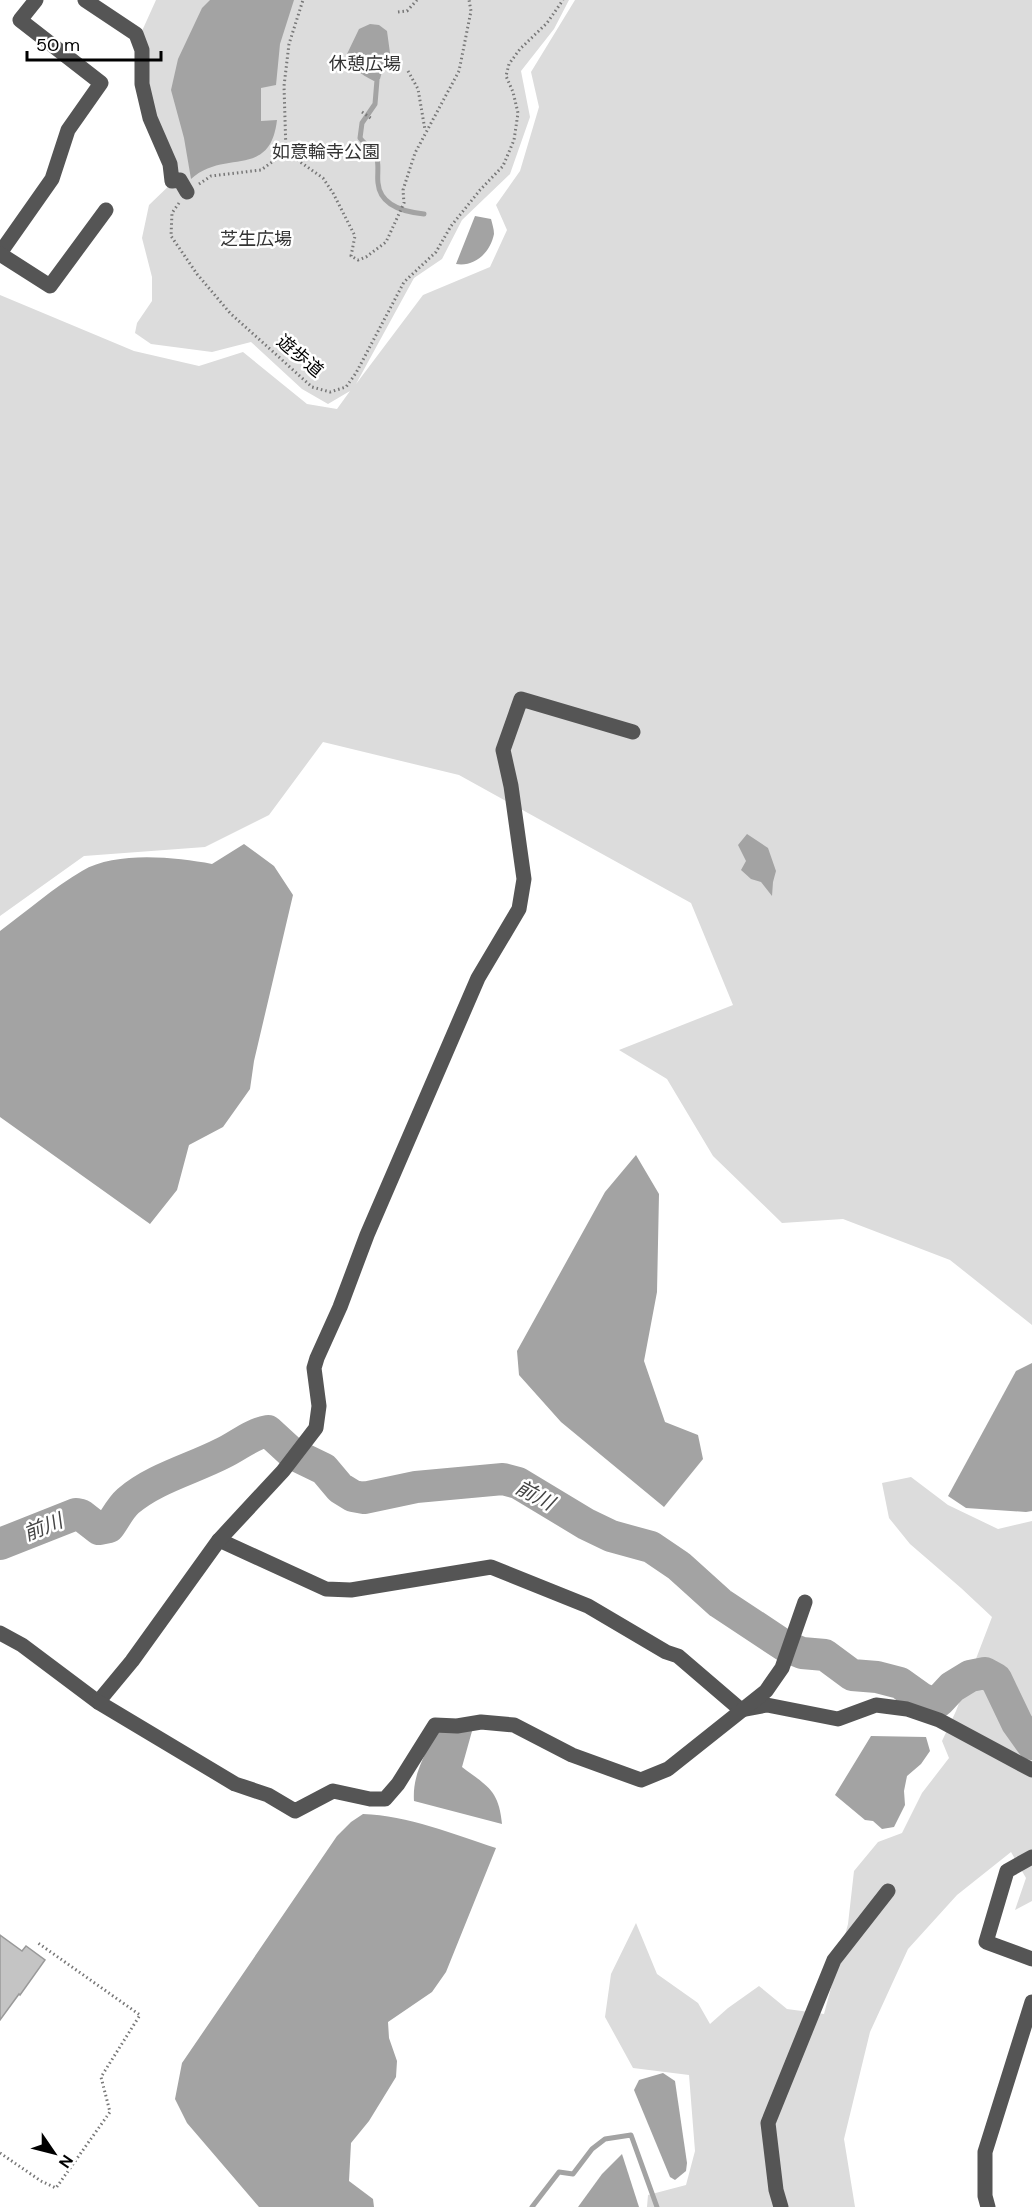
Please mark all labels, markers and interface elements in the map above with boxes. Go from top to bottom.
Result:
scale bar [27,24,160,62]
text: 50 m [36,33,80,57]
park label: 休憩広場 [329,52,401,76]
park label: 如意輪寺公園 [272,140,380,164]
park label: 芝生広場 [220,227,292,251]
street label: 遊歩道 [272,329,328,383]
water label: 前川 [511,1474,561,1517]
water label: 前川 [20,1507,68,1547]
north arrow [24,2123,84,2183]
text: N [54,2151,78,2172]

